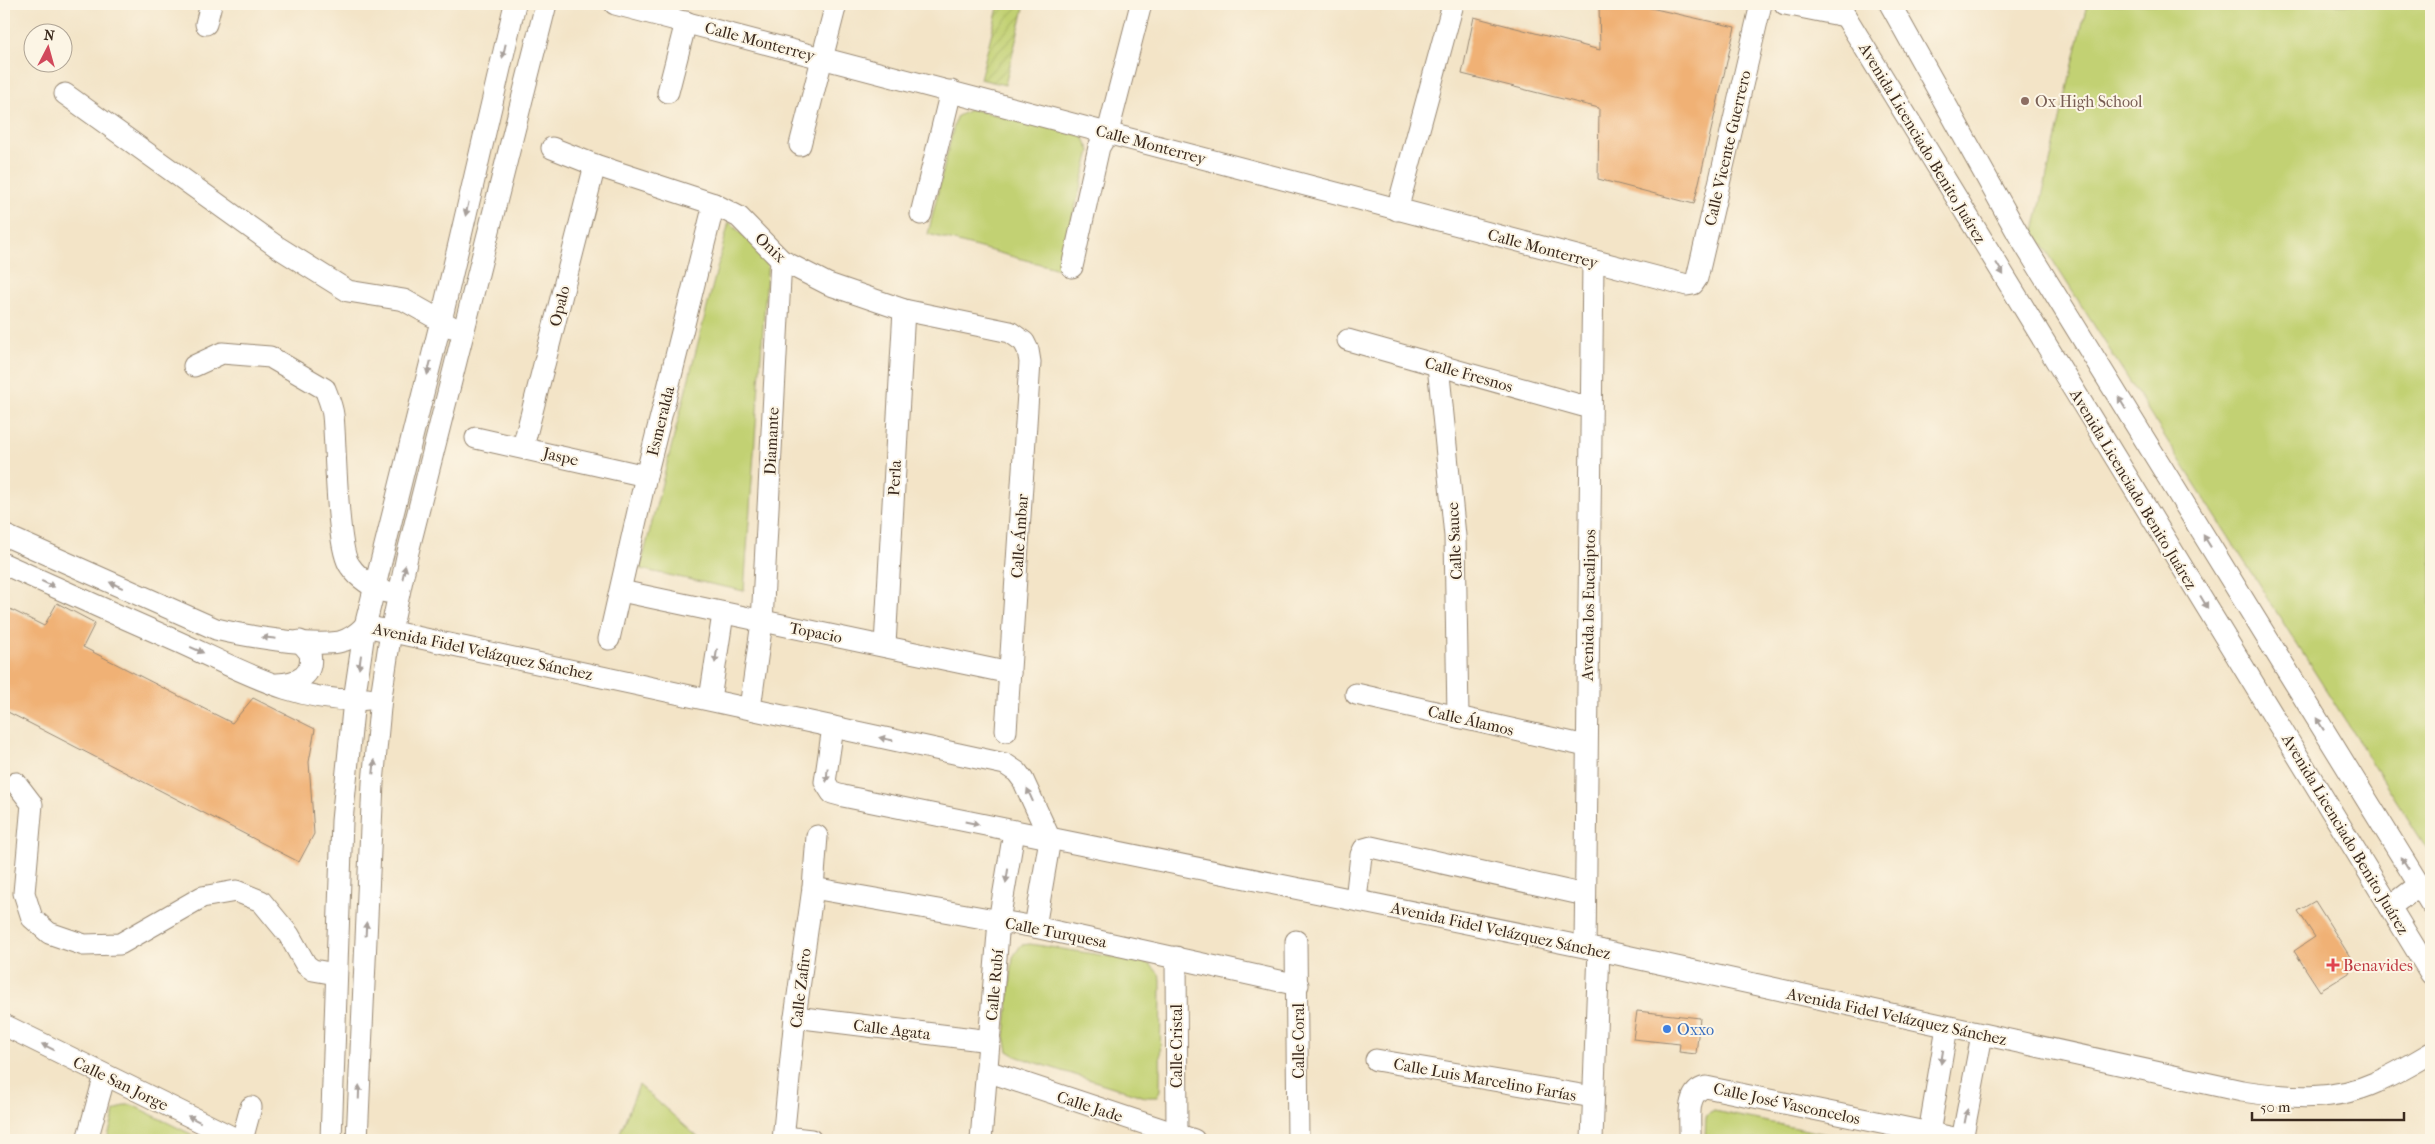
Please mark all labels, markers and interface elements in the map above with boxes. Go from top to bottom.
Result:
street label: Calle Monterrey [703,18,817,65]
north arrow [22,22,72,72]
text: N [43,27,56,45]
street label: Avenida Licenciado Benito Juárez [1855,39,1990,247]
one-way arrow [500,44,508,59]
street label: Calle Vicente Guerrero [1700,69,1755,228]
place label: Ox High School [2035,92,2143,111]
marker: Ox High School [2019,95,2031,107]
street label: Calle Monterrey [1094,121,1208,168]
one-way arrow [463,202,471,217]
street label: Calle Monterrey [1486,225,1600,272]
street label: Onix [751,228,790,267]
one-way arrow [1995,263,2005,276]
street label: Opalo [545,284,574,328]
street label: Calle Fresnos [1423,353,1515,396]
one-way arrow [425,360,433,375]
street label: Esmeralda [643,384,678,458]
street label: Avenida Licenciado Benito Juárez [2066,385,2201,593]
one-way arrow [2117,397,2126,410]
street label: Diamante [760,407,783,475]
street label: Jaspe [539,443,580,470]
street label: Perla [884,459,905,496]
street label: Calle Ámbar [1006,493,1032,579]
street label: Calle Sauce [1443,502,1466,580]
street label: Avenida los Eucaliptos [1578,529,1599,682]
one-way arrow [2202,535,2212,548]
one-way arrow [400,564,408,579]
one-way arrow [41,581,55,589]
one-way arrow [109,581,123,589]
one-way arrow [2199,595,2208,609]
street label: Topacio [788,618,844,647]
street label: Avenida Fidel Velázquez Sánchez [370,619,595,684]
one-way arrow [261,634,277,642]
one-way arrow [190,646,204,654]
one-way arrow [712,649,720,665]
one-way arrow [356,654,364,670]
street label: Calle Álamos [1426,700,1516,740]
one-way arrow [2315,718,2324,731]
street label: Avenida Licenciado Benito Juárez [2278,730,2413,938]
one-way arrow [878,734,894,742]
one-way arrow [370,759,378,775]
one-way arrow [822,768,830,784]
one-way arrow [1026,788,1034,802]
one-way arrow [964,819,980,827]
one-way arrow [2400,856,2410,869]
one-way arrow [1003,869,1011,885]
street label: Avenida Fidel Velázquez Sánchez [1388,898,1613,963]
street label: Calle Turquesa [1004,913,1109,952]
one-way arrow [362,921,370,937]
street label: Calle Zafiro [786,947,815,1029]
street label: Calle Rubí [982,948,1007,1022]
place label: Benavides [2343,956,2413,975]
marker: Benavides [2327,959,2339,971]
street label: Avenida Fidel Velázquez Sánchez [1784,984,2009,1049]
street label: Calle Cristal [1167,1003,1186,1088]
street label: Calle Coral [1289,1003,1308,1079]
street label: Calle Agata [852,1015,932,1044]
place label: Oxxo [1677,1020,1714,1039]
marker: Oxxo [1661,1023,1673,1035]
one-way arrow [41,1043,56,1051]
one-way arrow [1938,1050,1946,1066]
street label: Calle San Jorge [70,1052,172,1115]
street label: Calle Luis Marcelino Farías [1392,1054,1578,1105]
street label: Calle José Vasconcelos [1712,1079,1862,1128]
one-way arrow [355,1083,363,1099]
street label: Calle Jade [1055,1087,1125,1126]
scale bar [2252,1089,2405,1121]
text: 50 m [2260,1098,2291,1116]
one-way arrow [1963,1108,1971,1124]
one-way arrow [187,1115,201,1123]

